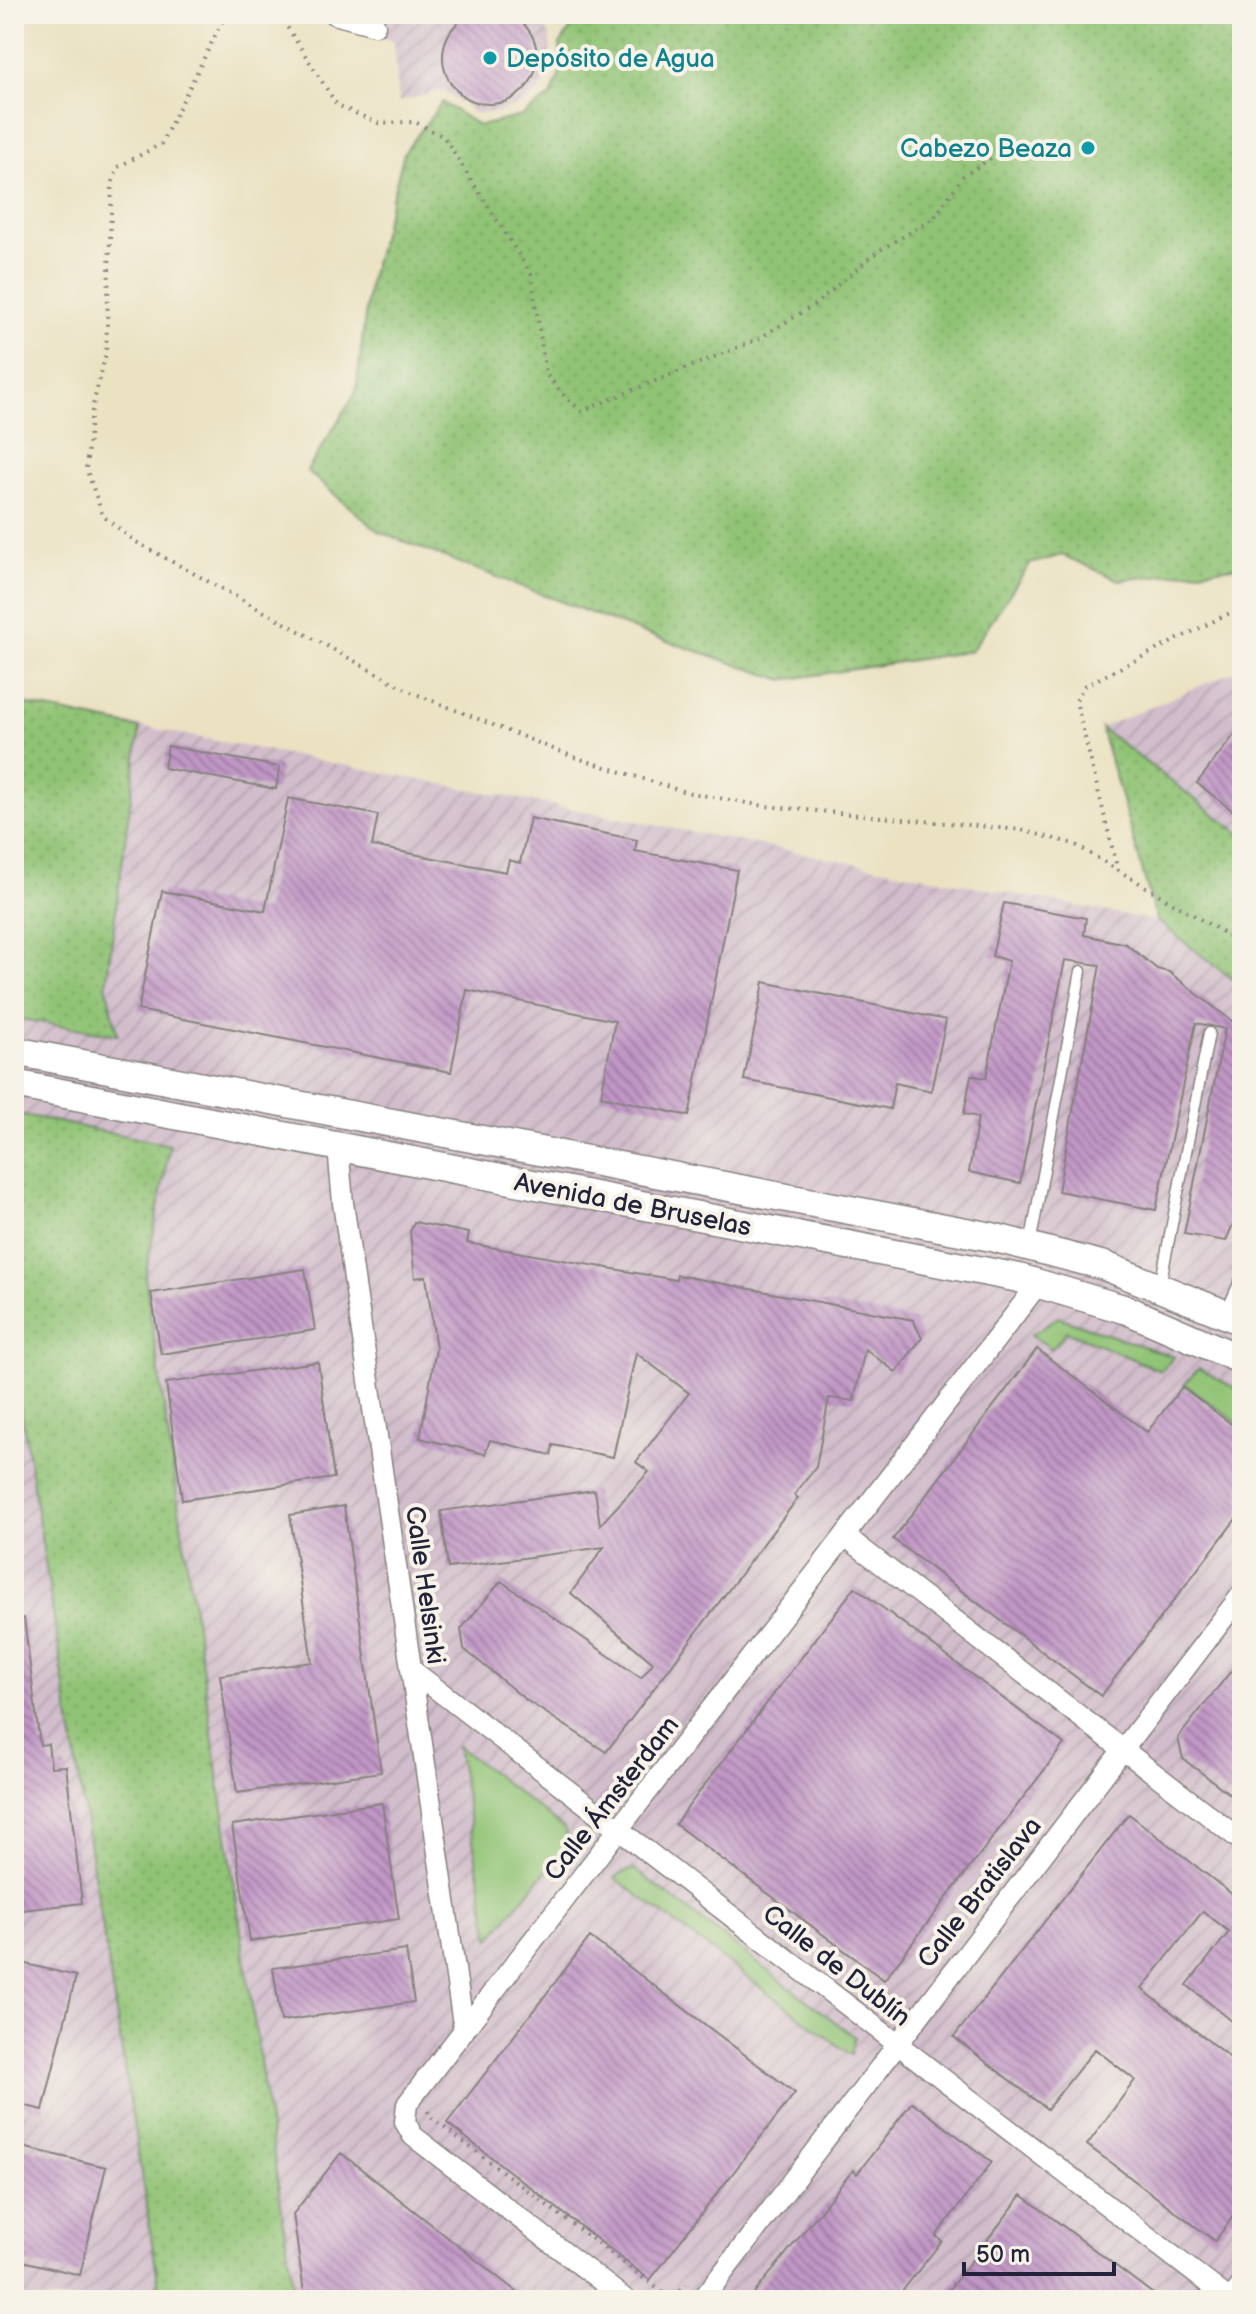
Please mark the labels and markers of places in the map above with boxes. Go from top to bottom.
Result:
place label: Depósito de Agua [506,44,715,75]
marker: Depósito de Agua [481,49,499,67]
place label: Cabezo Beaza [900,134,1072,165]
marker: Cabezo Beaza [1079,139,1097,157]

